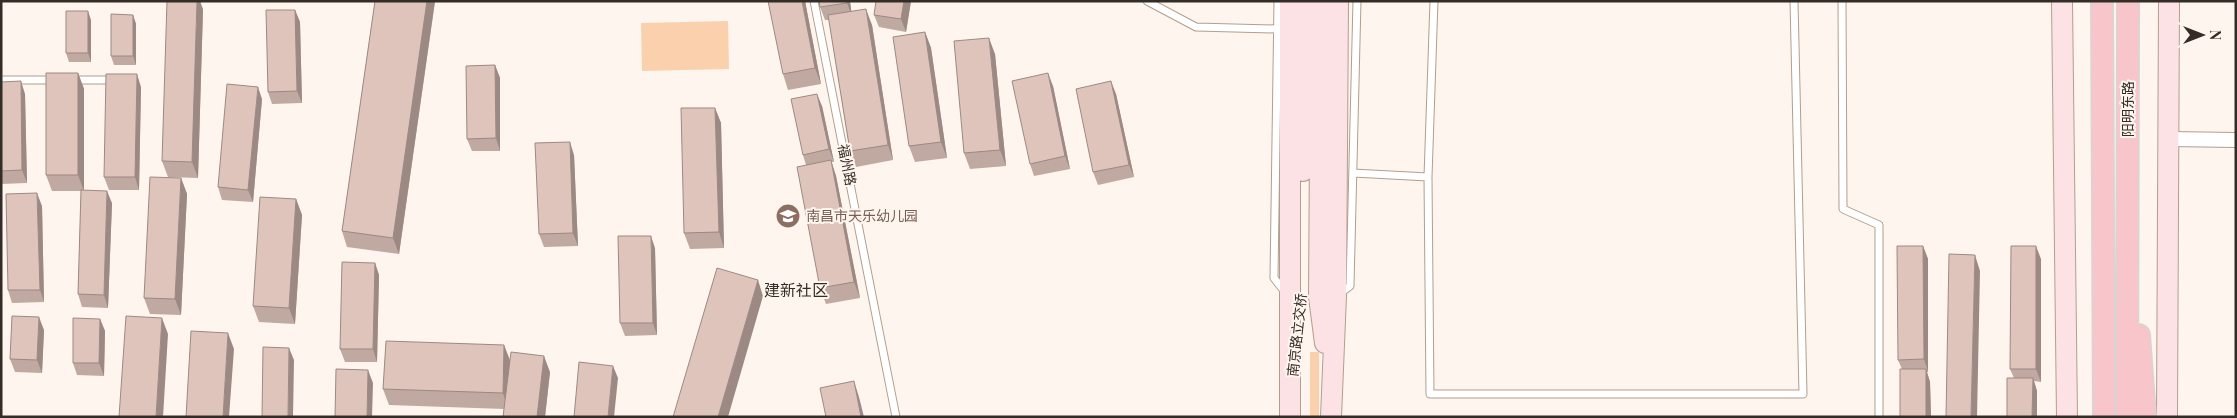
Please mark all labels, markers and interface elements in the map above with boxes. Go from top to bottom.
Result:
north arrow [2177,10,2227,60]
text: N [2206,30,2225,40]
street label: 阳明东路 [2118,81,2137,137]
street label: 福州路 [834,142,861,187]
school or university icon: 南昌市天乐幼儿园 [775,203,801,229]
place label: 南昌市天乐幼儿园 [806,206,918,225]
district label: 建新社区 [764,279,828,300]
street label: 南京路立交桥 [1283,292,1310,378]

